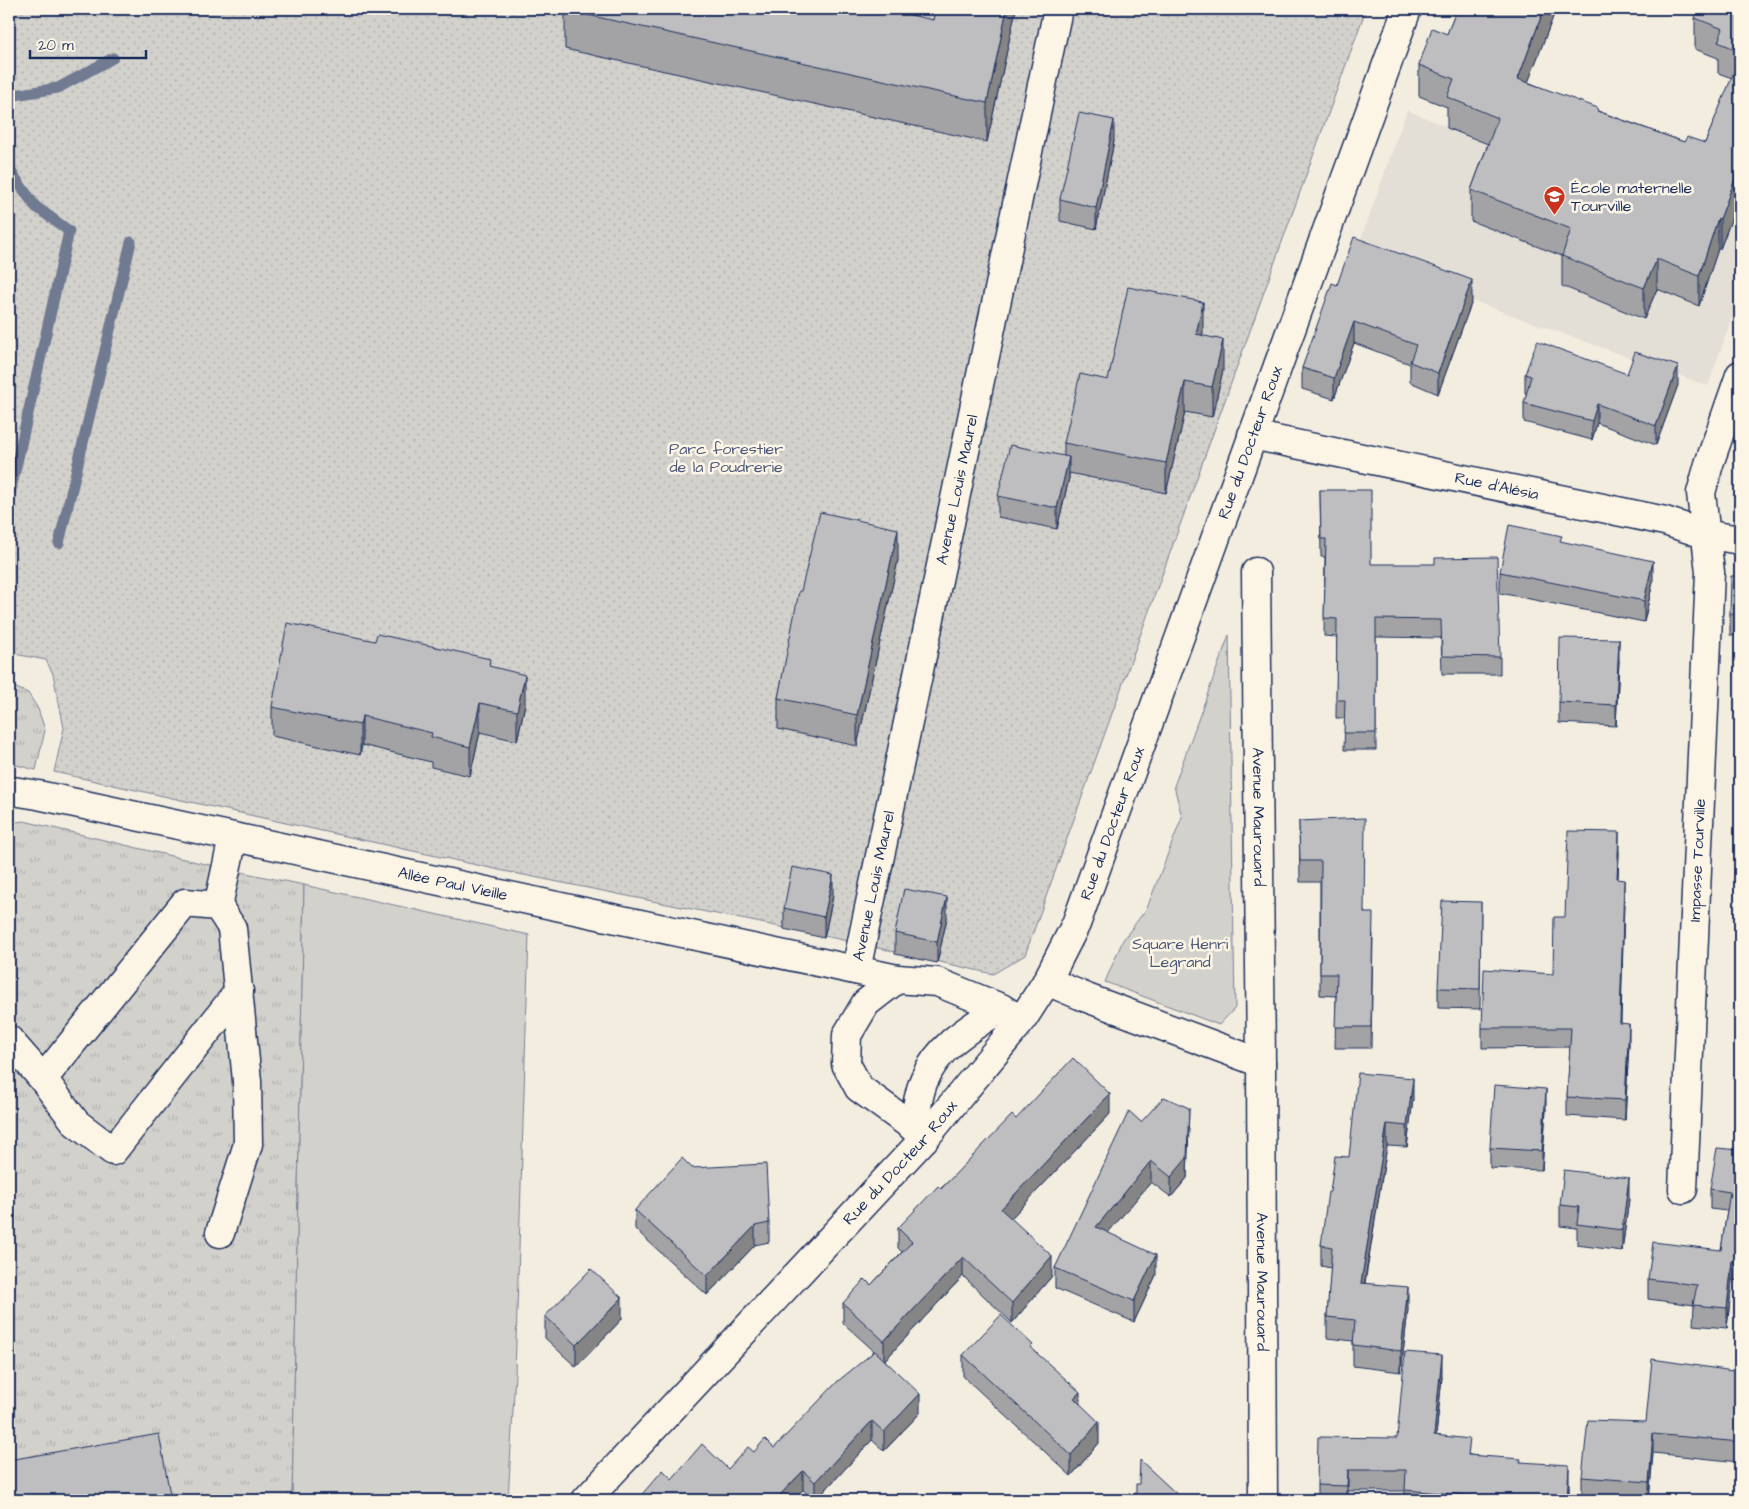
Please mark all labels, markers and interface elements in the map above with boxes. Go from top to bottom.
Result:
scale bar [30,28,146,60]
text: 20 m [38,35,74,56]
place label: École maternelle Tourville [1571,177,1692,217]
school or university icon: École maternelle Tourville [1543,185,1567,216]
street label: Rue du Docteur Roux [1212,362,1288,522]
street label: Avenue Louis Maurel [931,412,983,567]
park label: Parc forestier de la Poudrerie [669,438,783,478]
street label: Rue d'Alésia [1453,466,1541,505]
street label: Rue du Docteur Roux [1075,743,1150,903]
street label: Avenue Maurouard [1247,747,1270,887]
street label: Impasse Tourville [1684,798,1711,922]
street label: Avenue Louis Maurel [847,809,900,963]
street label: Allée Paul Vieille [396,861,510,906]
park label: Square Henri Legrand [1132,933,1229,974]
street label: Rue du Docteur Roux [838,1095,963,1230]
street label: Avenue Maurouard [1251,1212,1273,1351]

